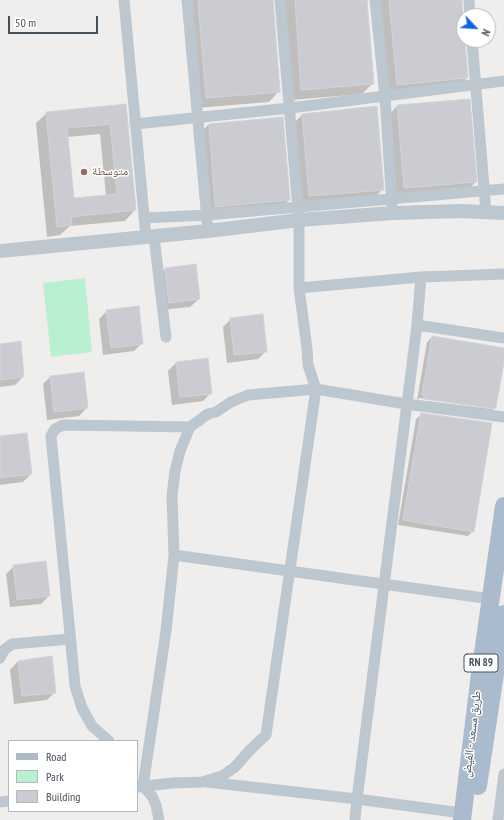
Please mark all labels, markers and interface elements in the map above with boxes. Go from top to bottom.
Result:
scale bar [10,8,100,34]
north arrow [456,8,496,48]
text: 50 m [15,15,36,30]
text: N [478,27,494,38]
place label: متوسطة [92,165,128,179]
marker: متوسطة [79,167,89,177]
road number: RN 89 [464,654,498,672]
street label: طريق مسعد - الفيض [460,690,484,778]
legend [8,740,138,812]
text: Road [46,749,66,764]
text: Park [46,769,64,784]
text: Building [46,789,81,804]

